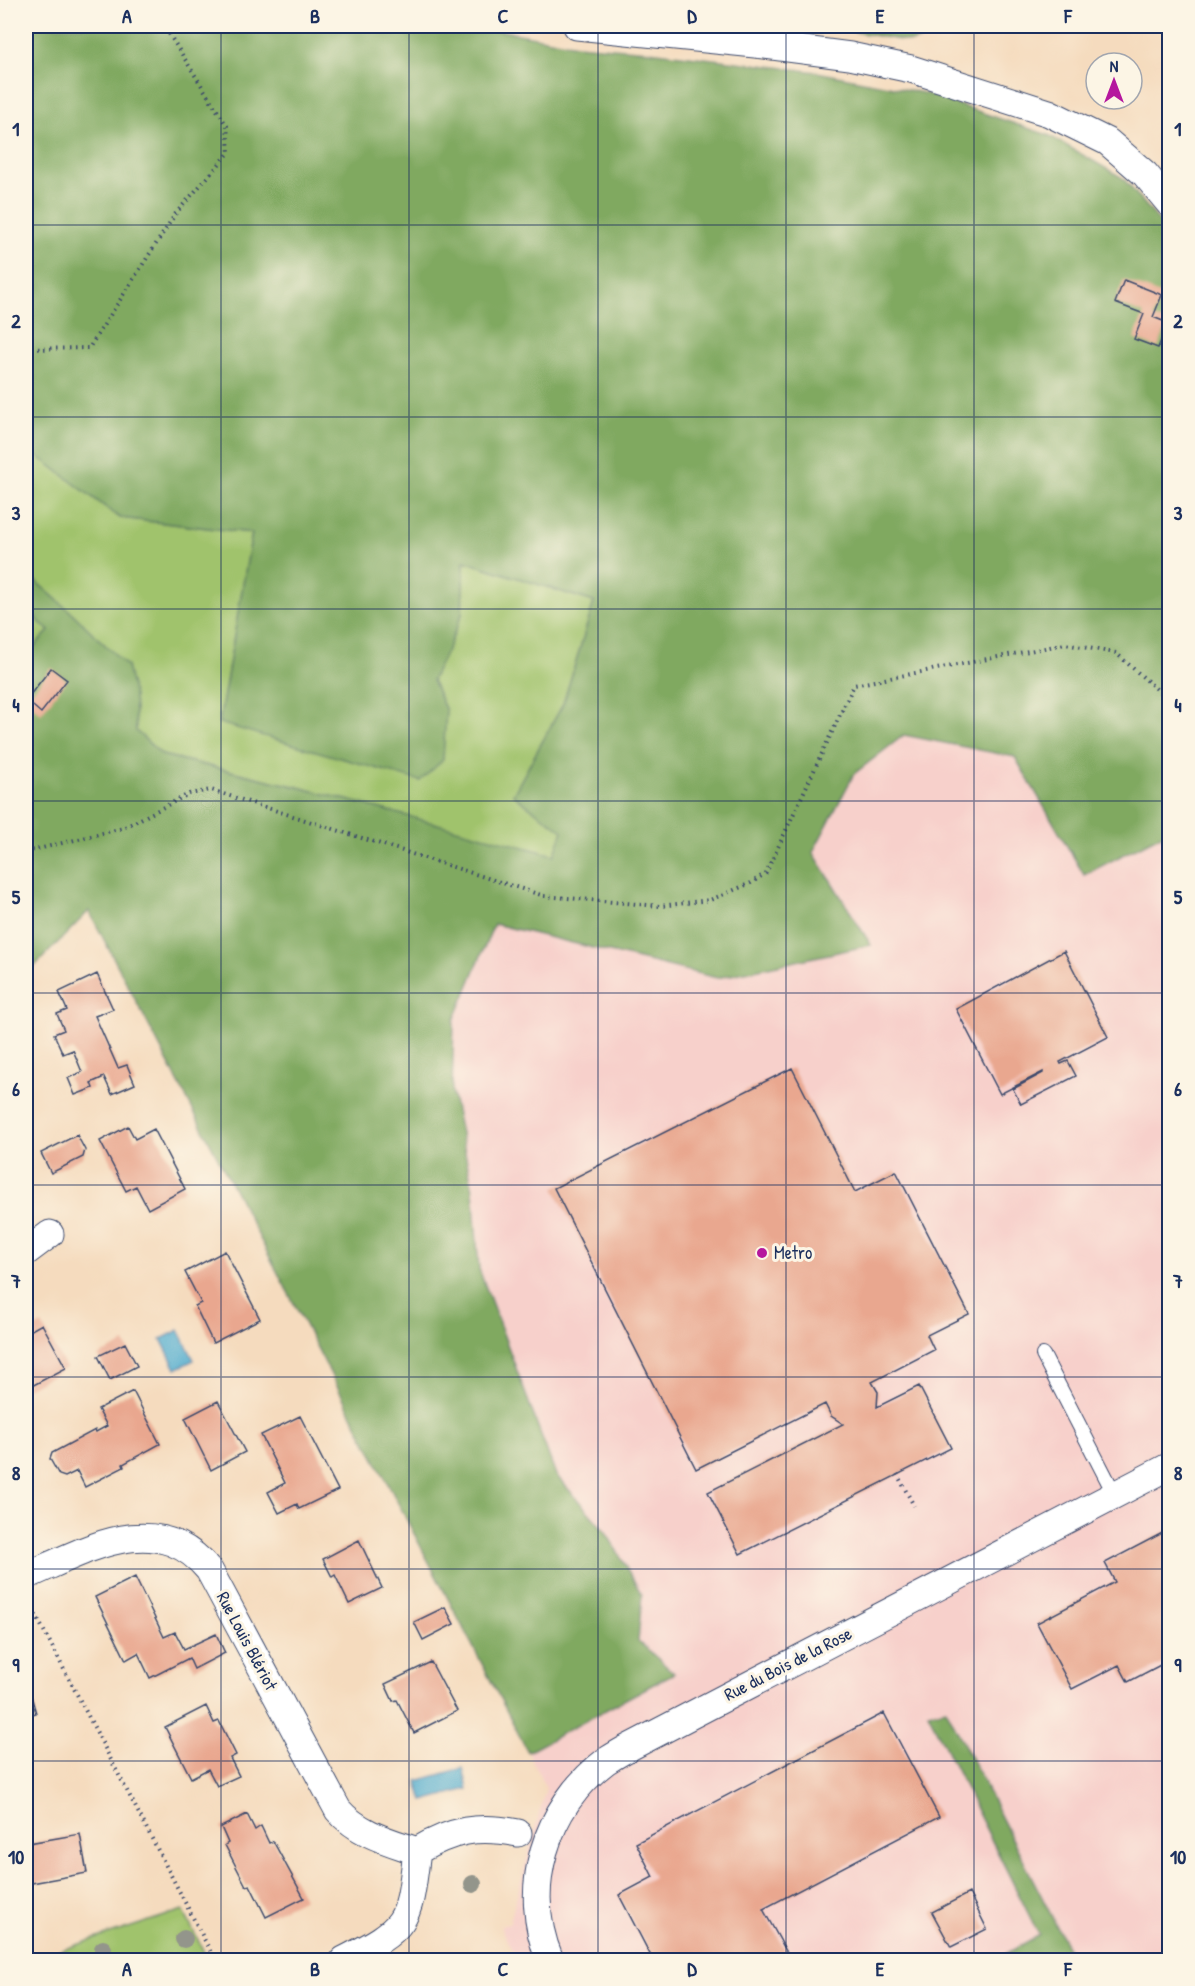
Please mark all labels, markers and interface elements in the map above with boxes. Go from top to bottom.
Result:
text: A [122,2,132,29]
text: B [310,2,320,29]
text: C [498,2,509,29]
text: D [687,2,697,29]
text: E [876,2,885,29]
text: F [1063,2,1073,29]
north arrow [1084,51,1144,111]
text: N [1110,55,1119,77]
text: 1 [12,115,20,142]
text: 1 [1174,115,1182,142]
text: 2 [11,307,21,334]
text: 2 [1173,307,1183,334]
text: 3 [12,499,21,526]
text: 3 [1174,499,1183,526]
text: 4 [12,691,20,718]
text: 4 [1174,691,1182,718]
text: 5 [12,883,21,910]
text: 5 [1174,883,1183,910]
text: 6 [12,1075,20,1102]
text: 6 [1174,1075,1182,1102]
place label: Metro [774,1240,812,1265]
marker: Metro [755,1246,769,1260]
text: 7 [10,1267,21,1294]
text: 7 [1172,1267,1183,1294]
text: 8 [12,1459,21,1486]
text: 8 [1174,1459,1183,1486]
street label: Rue Louis Blériot [211,1587,284,1695]
street label: Rue du Bois de la Rose [720,1621,856,1707]
text: 9 [12,1651,20,1678]
text: 9 [1174,1651,1182,1678]
text: 10 [8,1843,24,1870]
text: 10 [1170,1843,1186,1870]
text: A [122,1955,132,1982]
text: B [310,1955,320,1982]
text: C [498,1955,509,1982]
text: D [687,1955,697,1982]
text: E [876,1955,885,1982]
text: F [1063,1955,1073,1982]

